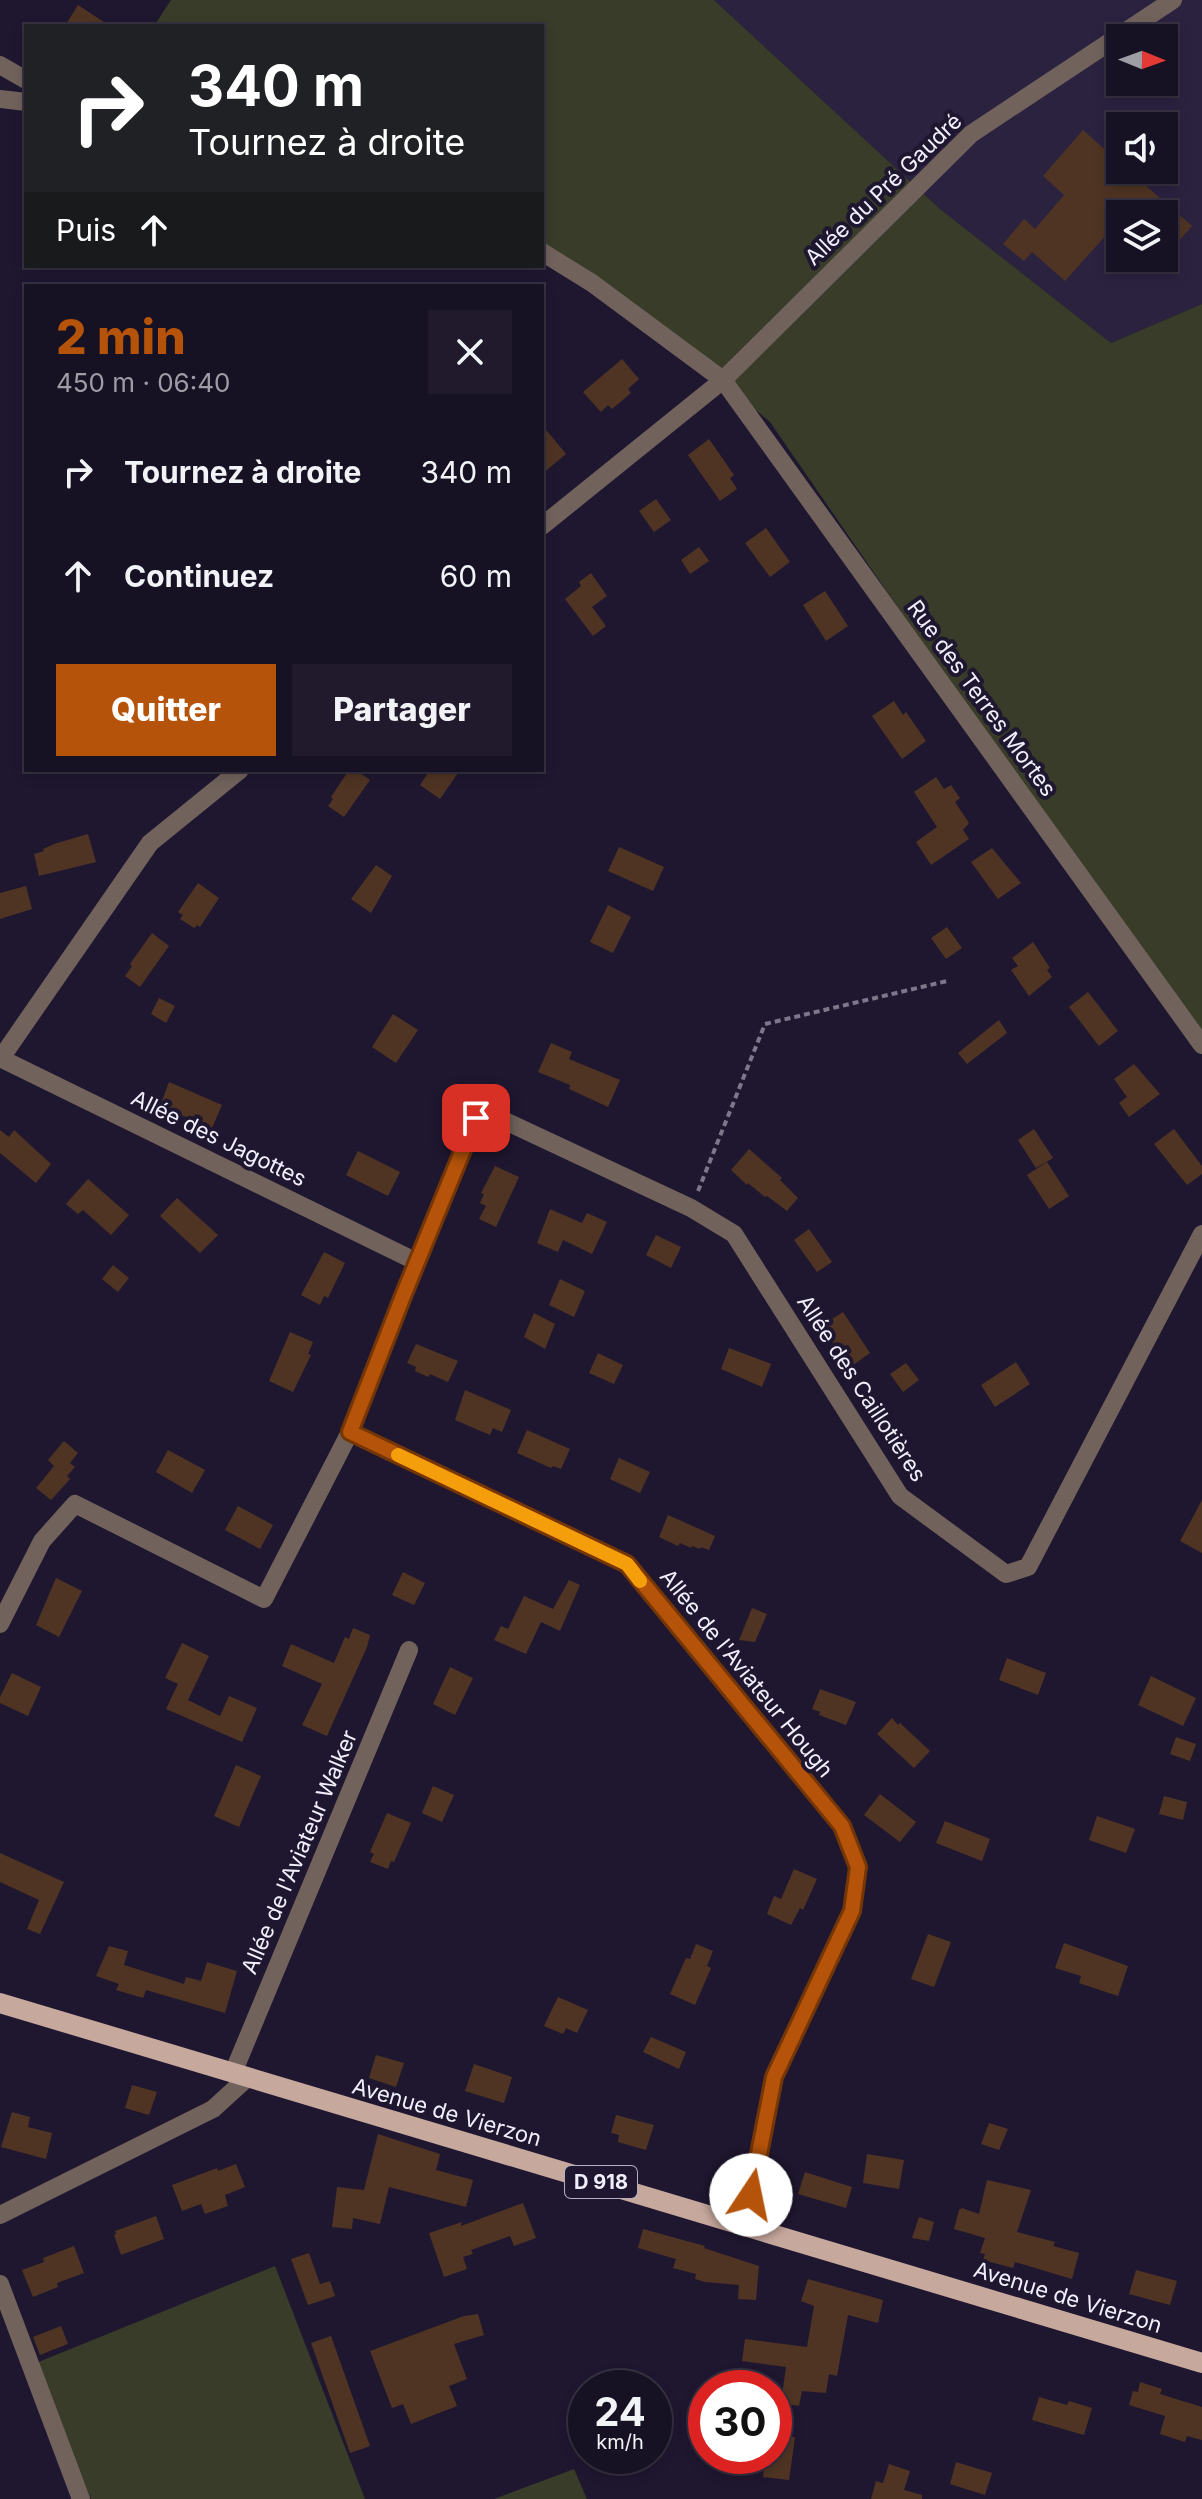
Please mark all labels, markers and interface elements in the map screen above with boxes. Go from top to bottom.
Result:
north arrow [1106,24,1178,96]
map controls [1106,24,1178,272]
text: 340 m [188,52,364,120]
icon: right [56,56,160,160]
street label: Allée du Pré Gaudré [799,108,967,270]
button: sound [1106,112,1178,184]
text: Tournez à droite [188,120,465,164]
button: layers [1106,200,1178,272]
icon: ahead [132,208,176,252]
text: Puis [56,212,116,248]
text: 2 min [56,307,186,366]
button: close [428,310,512,394]
text: 450 m · 06:40 [56,367,230,398]
icon: right [56,450,100,494]
text: Tournez à droite [124,454,361,490]
text: 340 m [420,454,512,490]
icon: ahead [56,554,100,598]
text: Continuez [124,558,274,594]
text: 60 m [440,558,512,594]
street label: Rue des Terres Mortes [902,595,1062,801]
button: Quitter [56,664,276,756]
button: Partager [292,664,512,756]
street label: Allée des Jagottes [127,1084,311,1192]
pin [442,1084,510,1152]
icon: arrive [454,1096,498,1140]
street label: Allée des Caillotières [792,1290,932,1486]
street label: Allée de l'Aviateur Hough [655,1564,839,1782]
street label: Allée de l'Aviateur Walker [236,1726,362,1978]
street label: Avenue de Vierzon [349,2073,545,2151]
position arrow [709,2153,793,2237]
road number: D 918 [565,2166,637,2198]
street label: Avenue de Vierzon [971,2256,1165,2338]
speed limit sign: 30 [688,2370,792,2474]
text: 24 [594,2387,646,2436]
text: km/h [596,2430,644,2454]

